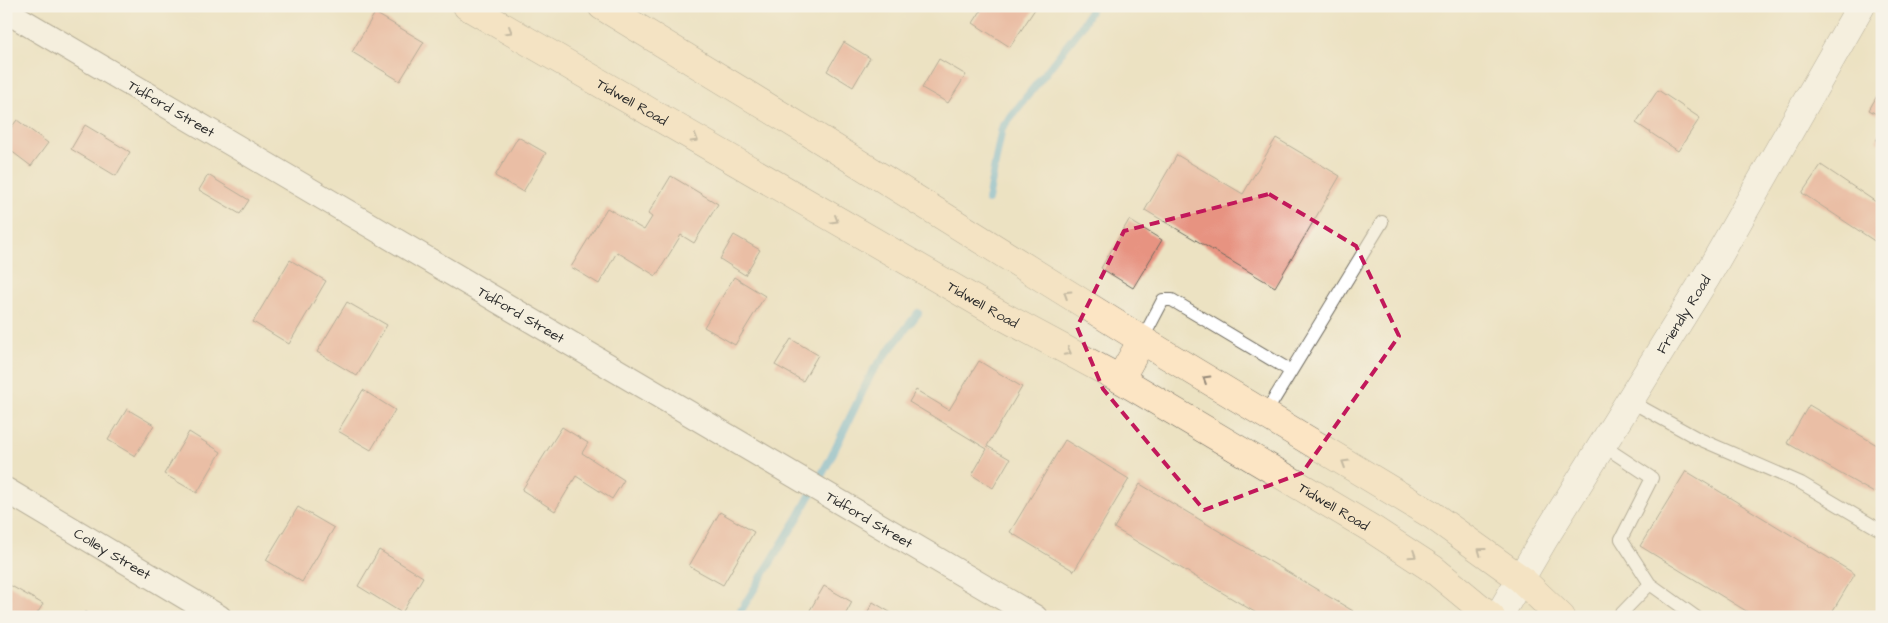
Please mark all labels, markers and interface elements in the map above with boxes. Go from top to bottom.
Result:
one-way arrow [504,24,513,34]
street label: Tidwell Road [593,74,671,131]
street label: Tidford Street [124,76,219,143]
one-way arrow [689,132,698,142]
one-way arrow [830,214,839,224]
street label: Friendly Road [1652,272,1716,358]
street label: Tidwell Road [943,277,1022,334]
street label: Tidford Street [473,282,568,349]
one-way arrow [1063,290,1072,300]
one-way arrow [1063,346,1072,356]
one-way arrow [1202,375,1211,385]
one-way arrow [1341,459,1350,469]
street label: Tidwell Road [1294,478,1373,536]
street label: Tidford Street [822,487,916,554]
street label: Colley Street [70,524,154,585]
one-way arrow [1477,548,1487,557]
one-way arrow [1408,549,1417,559]

